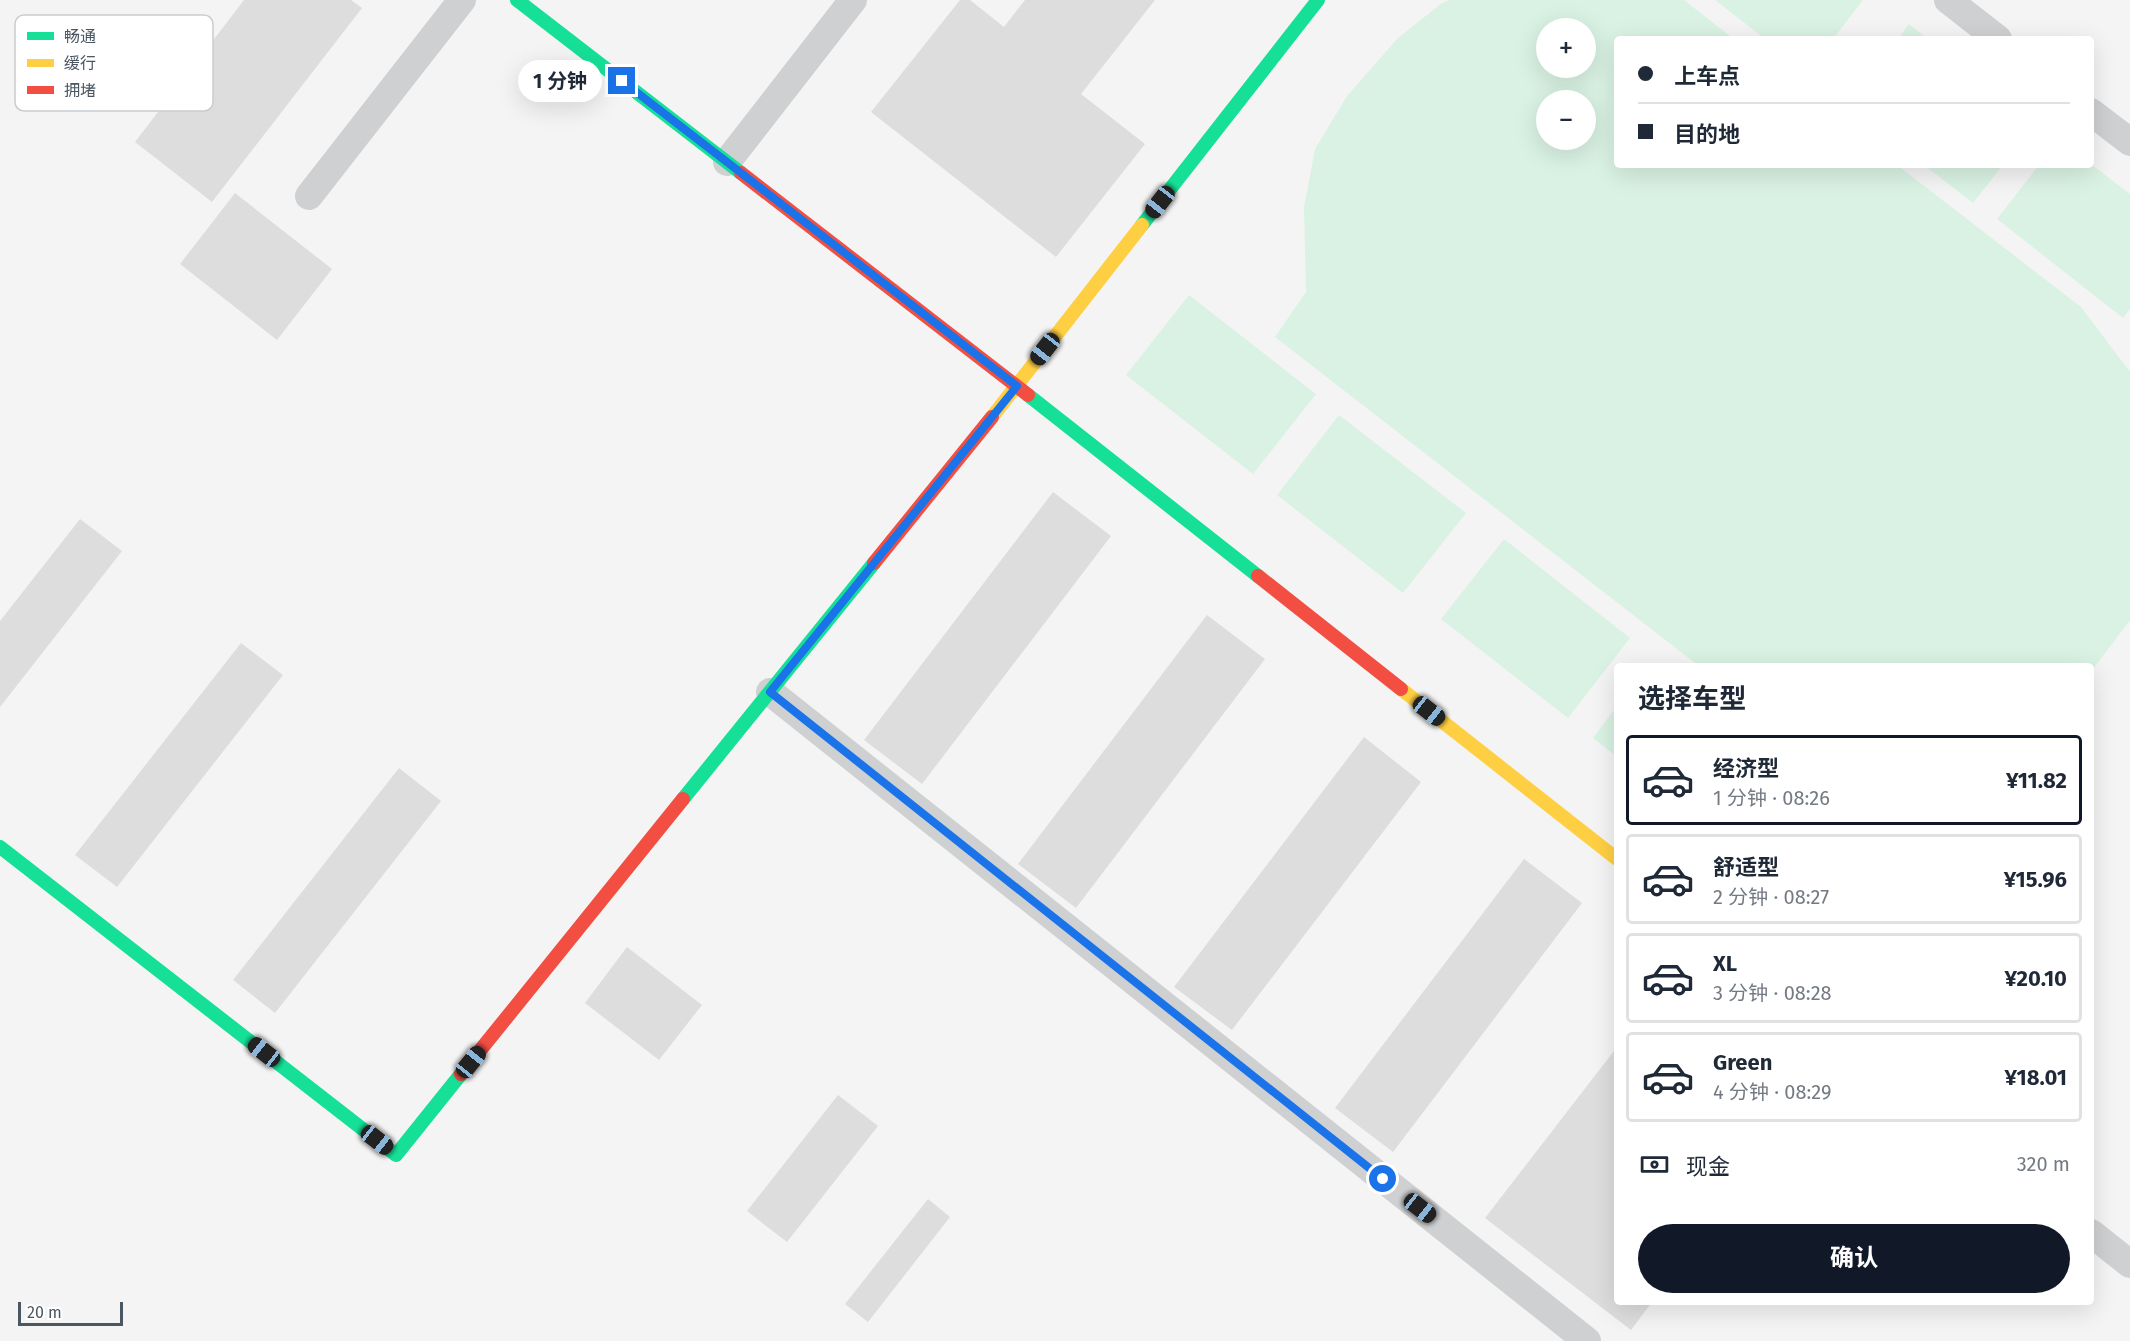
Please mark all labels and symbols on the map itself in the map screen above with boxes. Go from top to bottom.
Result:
legend [15,15,213,111]
text: 畅通 [64,27,96,46]
text: 缓行 [64,54,96,73]
callout: 1 分钟 [517,60,601,102]
route end [608,67,635,94]
text: 拥堵 [64,81,96,100]
car [1142,182,1178,222]
car [1027,329,1063,369]
car [1409,693,1449,729]
car [244,1034,284,1070]
car [453,1042,489,1082]
car [357,1122,397,1158]
route start [1369,1165,1396,1192]
car [1400,1190,1440,1226]
scale bar [18,1299,123,1326]

